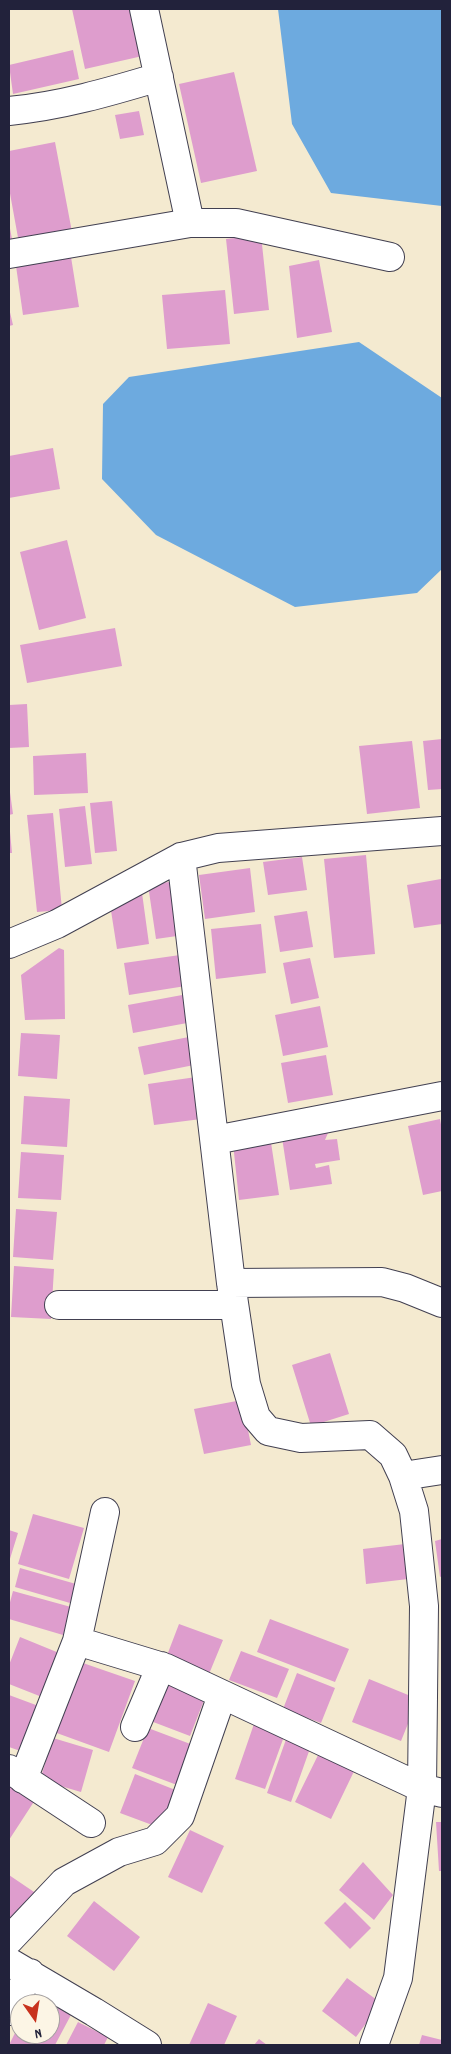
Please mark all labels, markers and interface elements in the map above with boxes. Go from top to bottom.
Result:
north arrow [10,1994,60,2044]
text: N [33,2022,44,2043]

